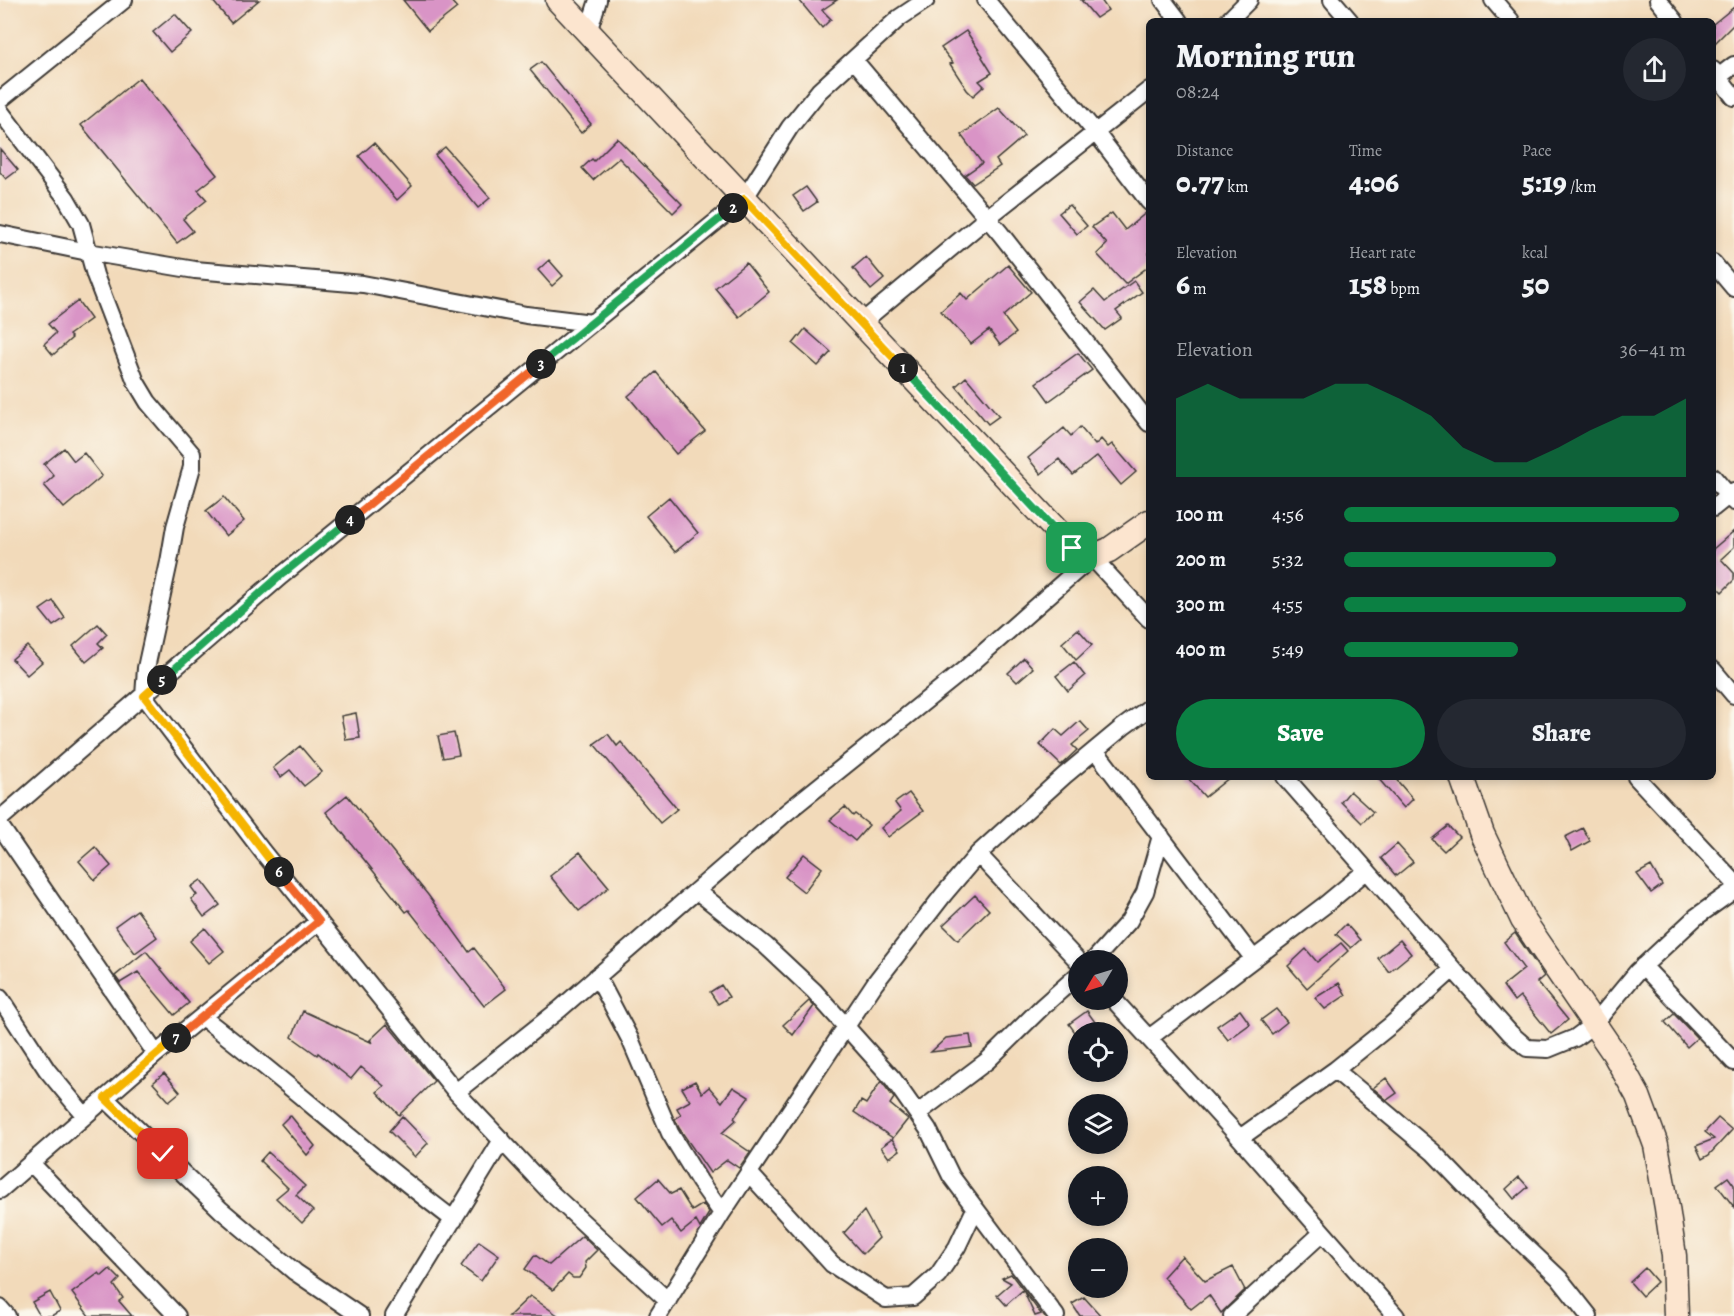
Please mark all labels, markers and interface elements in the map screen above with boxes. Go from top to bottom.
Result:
text: Morning run [1176,33,1355,78]
button: share [1623,38,1686,101]
text: 08:24 [1176,78,1220,105]
text: Distance [1176,140,1233,162]
text: Time [1349,140,1382,162]
text: Pace [1522,140,1552,162]
text: 0.77 [1176,162,1224,202]
text: 4:06 [1349,162,1399,202]
text: 5:19 [1522,162,1567,202]
text: km [1224,176,1249,198]
text: /km [1567,176,1597,198]
pin: 2 [718,193,748,223]
text: 2 [729,197,737,219]
text: Elevation [1176,242,1237,264]
text: Heart rate [1349,242,1416,264]
text: kcal [1522,242,1548,264]
text: 6 [1176,264,1190,304]
text: 158 [1349,264,1387,304]
text: 50 [1522,264,1549,304]
text: m [1190,278,1207,300]
text: bpm [1387,278,1420,300]
text: Elevation [1176,336,1253,363]
text: 36–41 m [1620,336,1686,363]
pin: 3 [526,349,556,379]
text: 3 [538,353,544,375]
pin: 1 [888,353,918,383]
text: 1 [900,357,906,379]
text: 100 m [1176,501,1224,528]
text: 4:56 [1272,501,1304,528]
pin: 4 [335,505,365,535]
text: 4 [346,509,354,531]
pin [1046,522,1097,573]
icon: arrive [1055,531,1088,564]
text: 200 m [1176,546,1226,573]
text: 5:32 [1272,546,1303,573]
text: 300 m [1176,591,1225,618]
text: 4:55 [1272,591,1303,618]
text: 400 m [1176,636,1226,663]
text: 5:49 [1272,636,1304,663]
pin: 5 [147,665,177,695]
text: 5 [159,669,165,691]
button: Save [1176,699,1425,768]
button: Share [1437,699,1686,768]
pin: 6 [264,857,294,887]
text: 6 [275,861,283,883]
north arrow [1068,950,1128,1010]
map controls [1068,950,1128,1298]
button: locate [1068,1022,1128,1082]
pin: 7 [161,1023,191,1053]
text: 7 [173,1027,179,1049]
button: layers [1068,1094,1128,1154]
pin [137,1128,188,1179]
icon: check [146,1137,179,1170]
button: + [1068,1166,1128,1226]
button: − [1068,1238,1128,1298]

